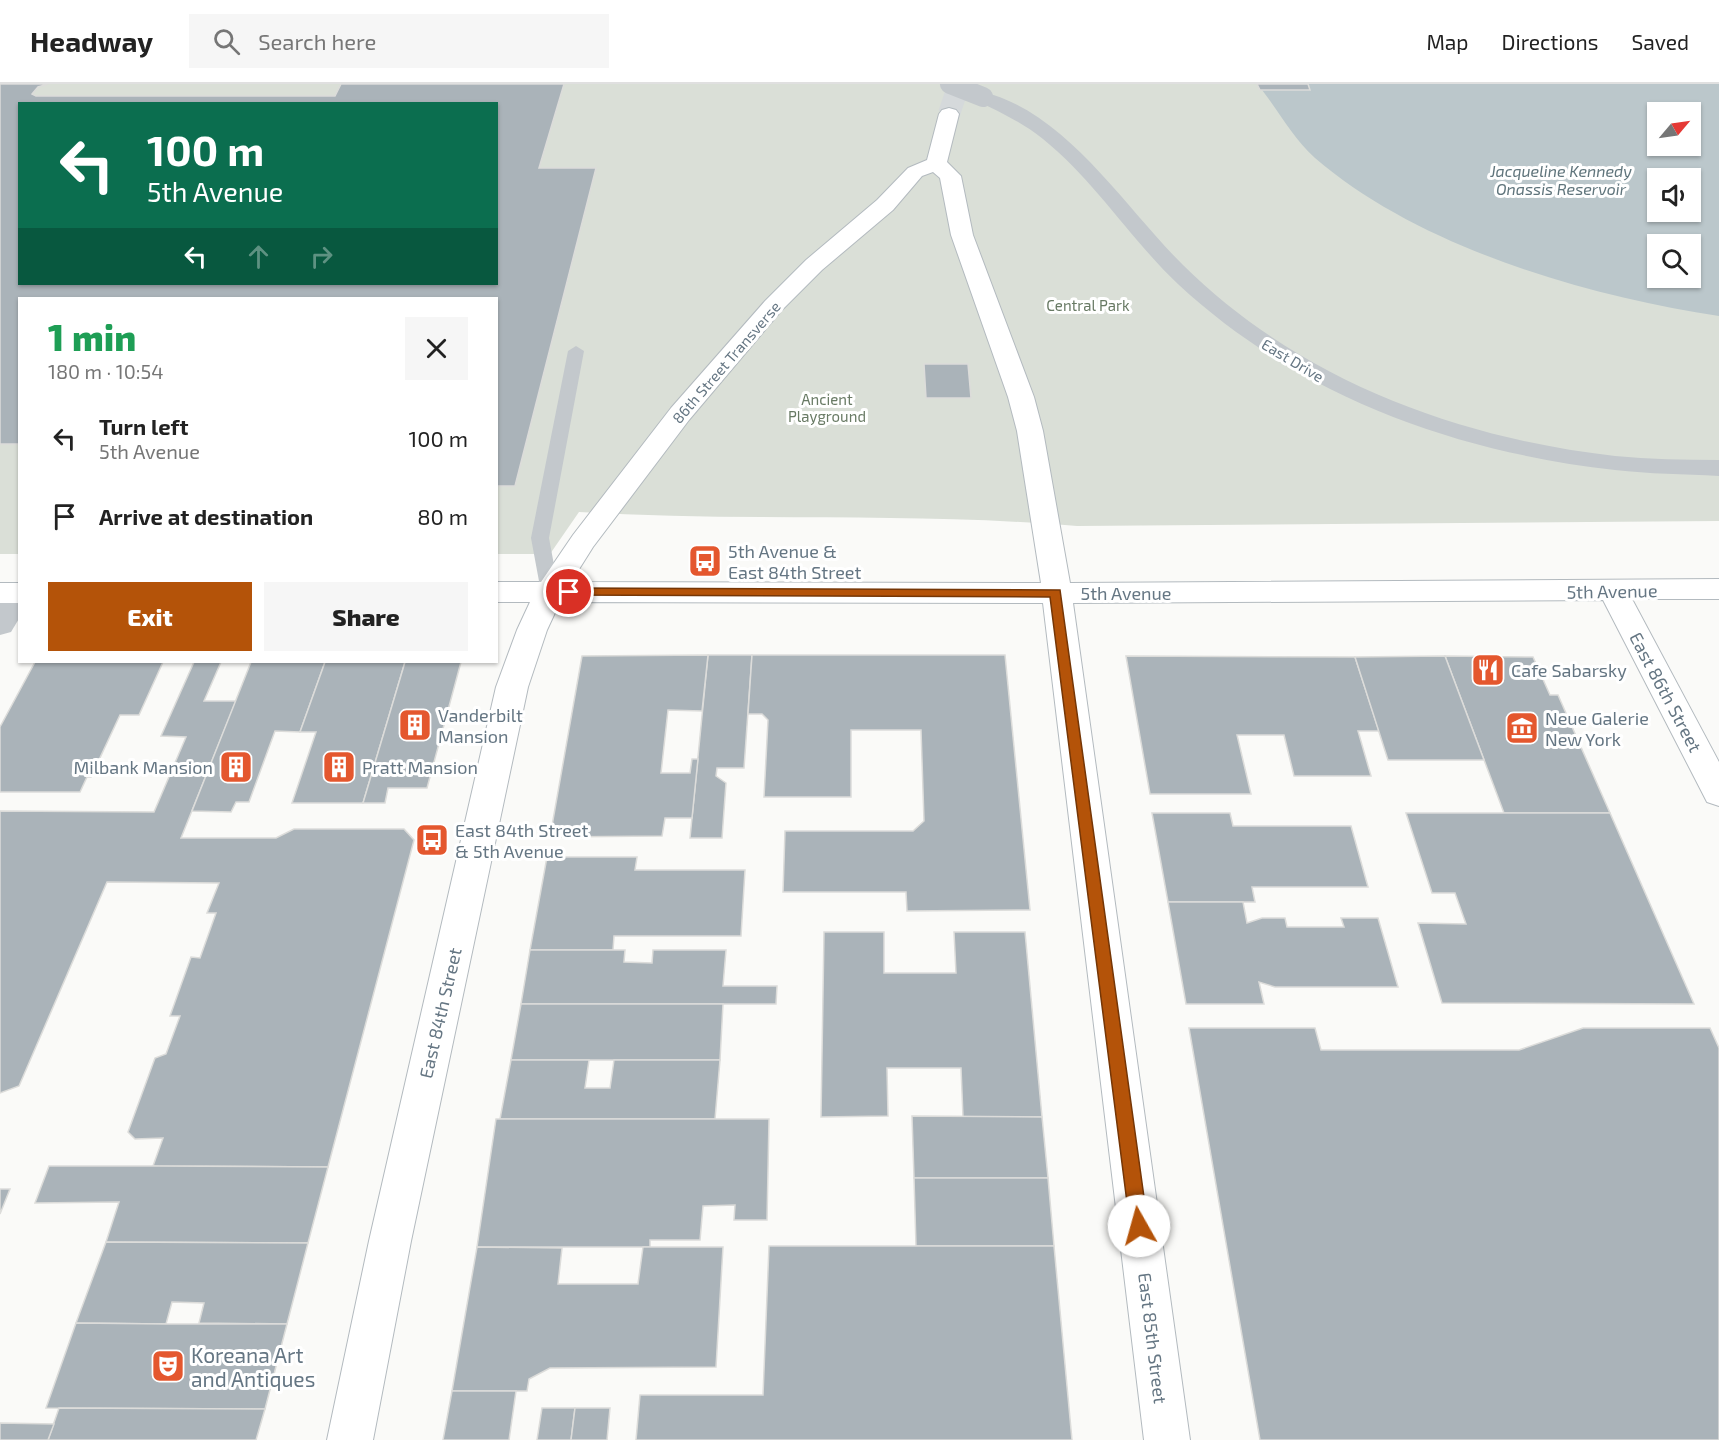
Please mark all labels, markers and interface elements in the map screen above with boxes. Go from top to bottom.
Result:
search box [189,14,609,68]
text: Headway [30,24,153,58]
icon: search [210,25,243,58]
text: Search here [258,28,376,54]
text: Map [1426,29,1469,54]
text: Directions [1502,29,1598,54]
text: Saved [1631,29,1689,54]
north arrow [1647,102,1701,156]
map controls [1647,102,1701,288]
text: 100 m [147,124,264,174]
icon: left [48,126,126,204]
water label: Jacqueline Kennedy Onassis Reservoir [1489,161,1632,198]
button: sound [1647,168,1701,222]
text: 5th Avenue [147,175,283,207]
button: search [1647,234,1701,288]
icon: left [179,240,212,273]
icon: ahead [242,240,275,273]
icon: right [305,240,338,273]
park label: Central Park [1046,296,1130,314]
street label: 86th Street Transverse [668,297,784,427]
text: 1 min [48,315,136,358]
button: close [405,317,468,380]
street label: East Drive [1259,335,1327,385]
text: 180 m · 10:54 [48,359,164,383]
park label: Ancient Playground [788,390,866,425]
text: Turn left [99,413,188,439]
icon: left [48,422,81,455]
text: 100 m [409,425,468,451]
text: 5th Avenue [99,439,200,463]
icon: arrive [48,500,81,533]
text: Arrive at destination [99,503,313,529]
text: 80 m [417,503,468,529]
place label: 5th Avenue & East 84th Street [728,540,861,583]
bus stop icon: 5th Avenue & East 84th Street [687,543,723,579]
pin [543,566,594,617]
icon: arrive [552,575,585,608]
street label: 5th Avenue [1566,579,1658,603]
button: Exit [48,582,252,651]
button: Share [264,582,468,651]
street label: 5th Avenue [1081,582,1171,604]
street label: East 86th Street [1625,628,1707,756]
restaurant icon: Cafe Sabarsky [1470,652,1506,688]
place label: Cafe Sabarsky [1511,659,1627,681]
place label: Vanderbilt Mansion [438,704,523,747]
building icon: Vanderbilt Mansion [397,707,433,743]
place label: Neue Galerie New York [1545,707,1649,750]
museum icon: Neue Galerie New York [1504,710,1540,746]
building icon: Milbank Mansion [218,749,254,785]
building icon: Pratt Mansion [321,749,357,785]
place label: Milbank Mansion [73,756,213,778]
place label: Pratt Mansion [362,756,478,778]
place label: East 84th Street & 5th Avenue [455,819,588,862]
bus stop icon: East 84th Street & 5th Avenue [414,822,450,858]
street label: East 84th Street [414,945,466,1080]
position arrow [1107,1194,1171,1258]
street label: East 85th Street [1134,1271,1172,1405]
place label: Koreana Art and Antiques [191,1342,315,1391]
theatre icon: Koreana Art and Antiques [150,1348,186,1384]

